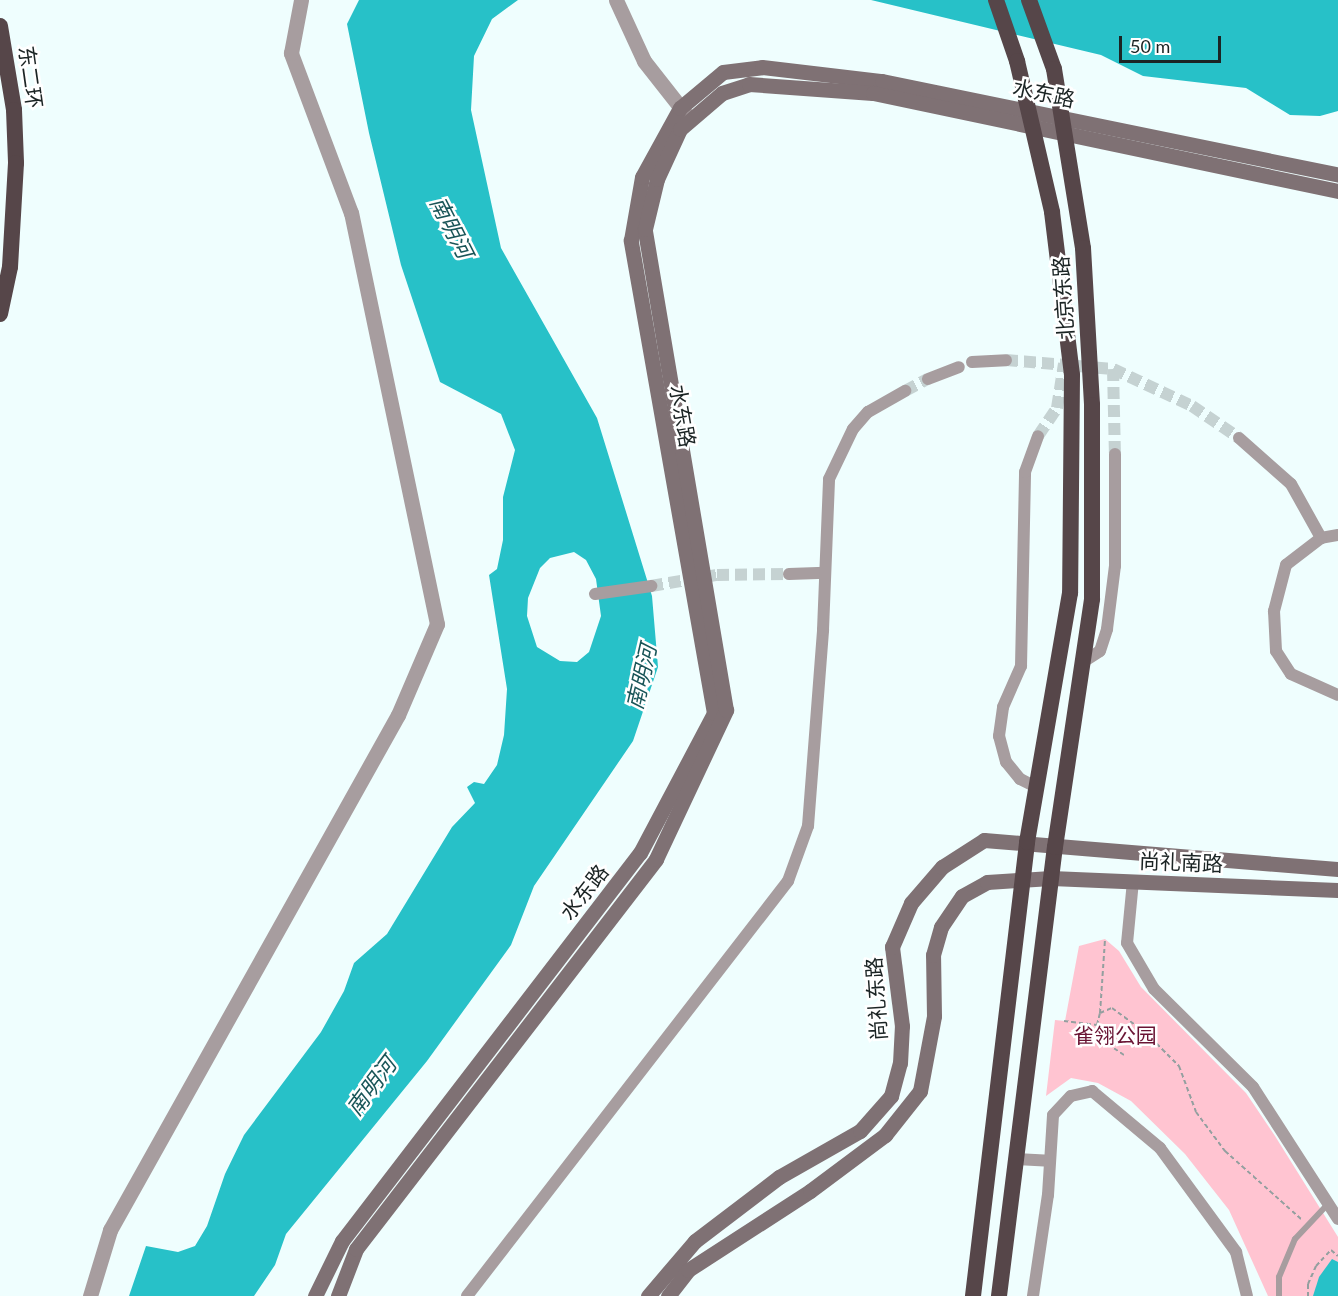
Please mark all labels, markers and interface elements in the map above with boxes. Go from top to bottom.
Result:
scale bar [1122,24,1224,62]
text: 50 m [1130,35,1170,57]
street label: 东二环 [14,44,48,110]
street label: 水东路 [1011,74,1077,112]
water label: 南明河 [425,192,479,262]
street label: 北京东路 [1048,255,1078,341]
street label: 水东路 [665,383,701,449]
water label: 南明河 [621,642,661,712]
street label: 尚礼南路 [1139,848,1223,876]
street label: 水东路 [555,859,613,925]
street label: 尚礼东路 [861,956,891,1042]
park label: 雀翎公园 [1073,1022,1157,1048]
water label: 南明河 [341,1052,401,1120]

